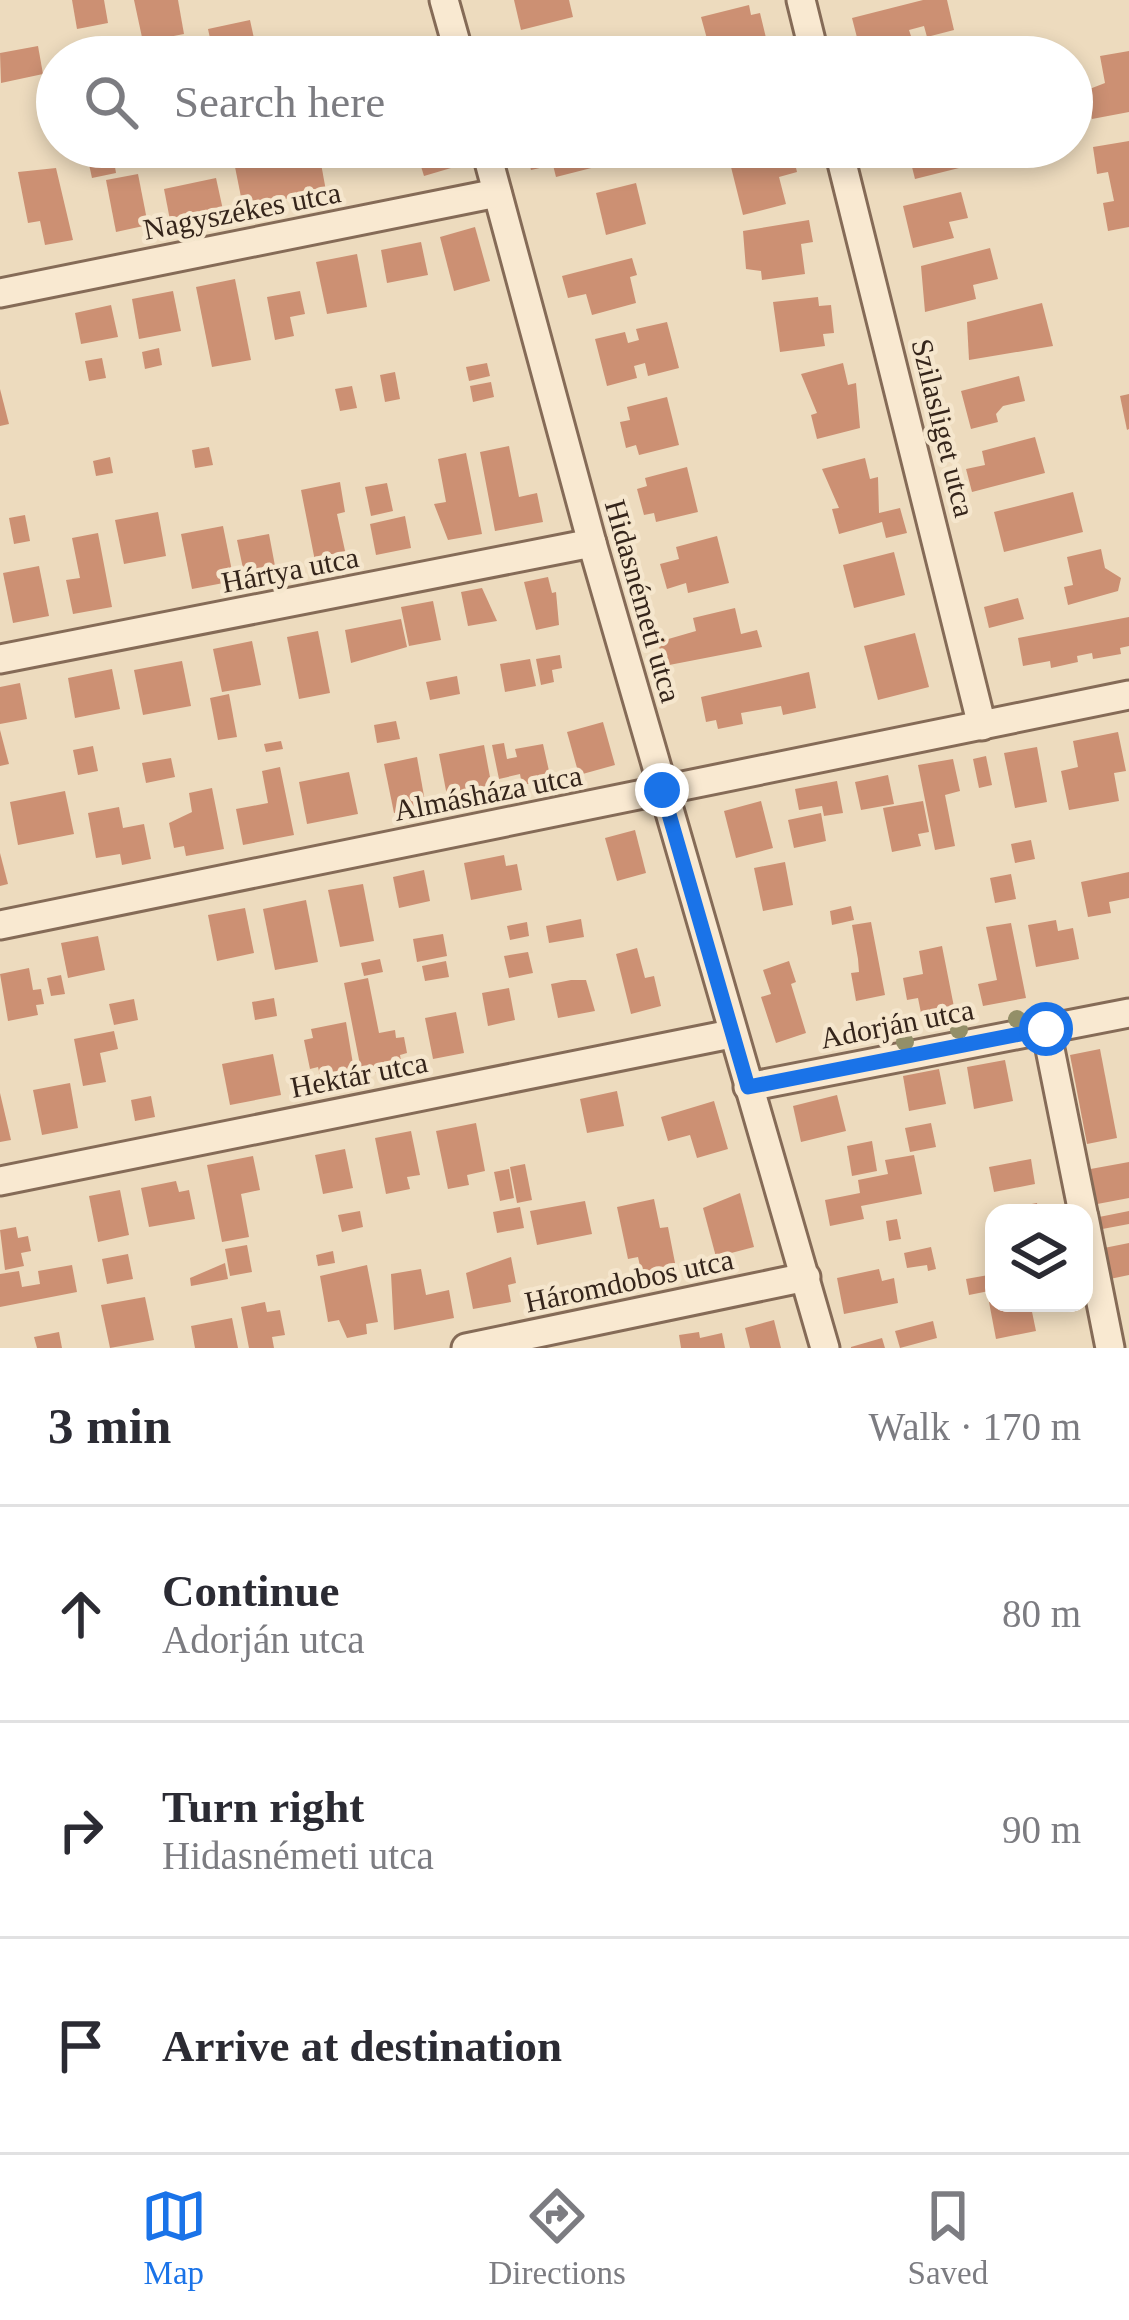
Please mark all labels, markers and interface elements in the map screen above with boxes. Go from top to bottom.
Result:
search box [36,36,1093,168]
icon: search [78,69,144,135]
text: Search here [174,77,385,127]
street label: Nagyszékes utca [140,175,344,246]
street label: Szilasliget utca [905,335,982,520]
street label: Hidasnémeti utca [599,496,688,706]
street label: Hártya utca [218,540,361,599]
street label: Almásháza utca [391,758,585,827]
route end [635,763,689,817]
street label: Adorján utca [817,992,977,1055]
route start [1019,1002,1073,1056]
street label: Hektár utca [287,1045,430,1104]
map controls [985,1204,1093,1312]
button: layers [985,1204,1093,1312]
street label: Háromdobos utca [522,1242,736,1319]
text: 3 min [48,1398,171,1454]
text: Walk · 170 m [869,1405,1081,1448]
text: Continue [162,1566,340,1616]
icon: ahead [48,1581,114,1647]
text: 80 m [1002,1592,1081,1635]
text: Adorján utca [162,1618,365,1661]
text: Turn right [162,1782,364,1832]
icon: right [48,1797,114,1863]
text: 90 m [1002,1808,1081,1851]
text: Hidasnémeti utca [162,1834,434,1877]
icon: arrive [48,2013,114,2079]
text: Arrive at destination [162,2021,562,2071]
tab: Map [141,2183,207,2292]
tab: Directions [488,2183,626,2292]
tab: Saved [908,2183,988,2292]

